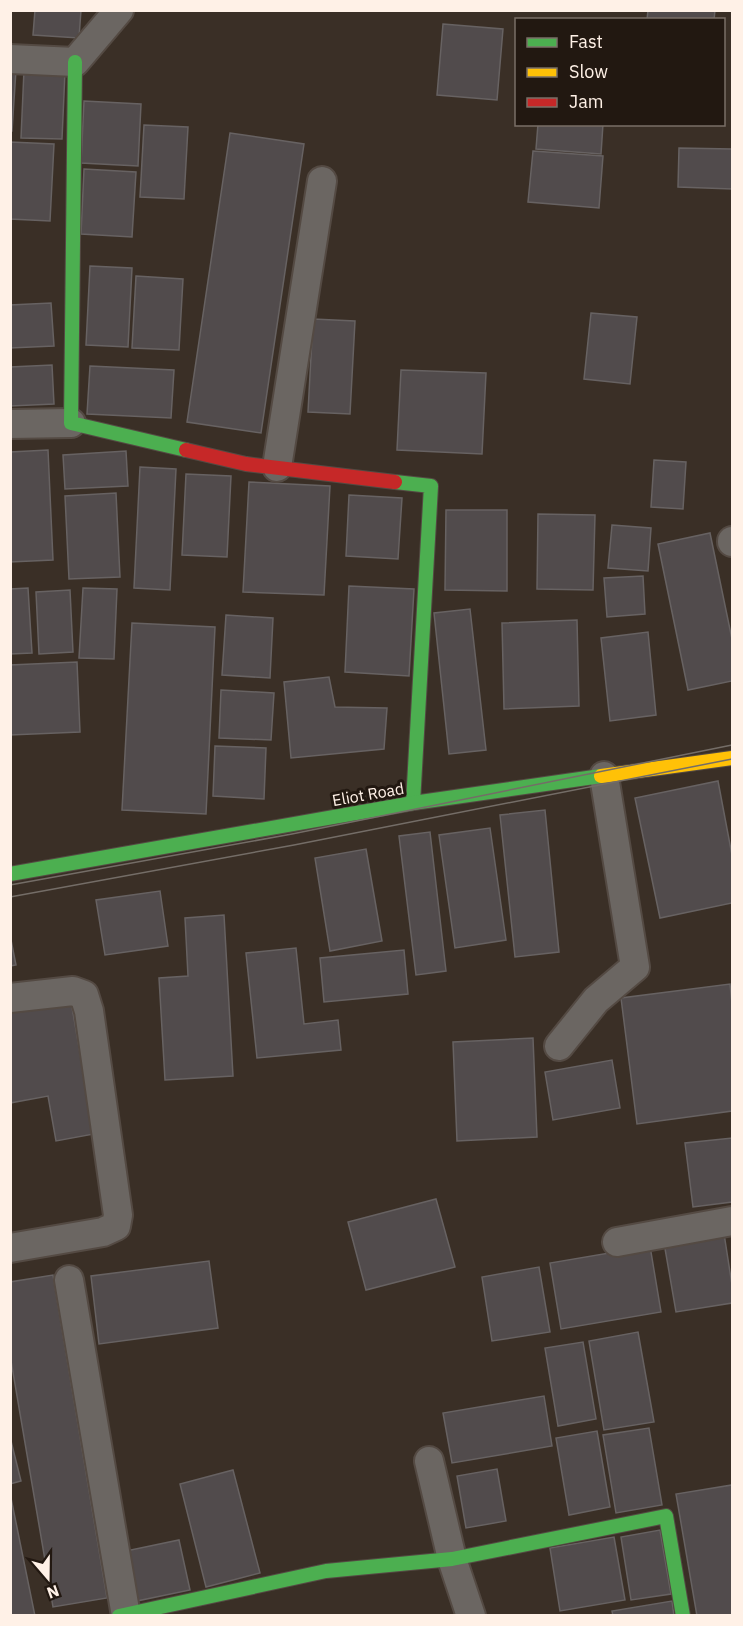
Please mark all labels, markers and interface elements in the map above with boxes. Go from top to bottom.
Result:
legend [515,18,725,126]
text: Fast [569,30,603,53]
text: Slow [569,60,608,83]
text: Jam [569,90,604,113]
street label: Eliot Road [330,778,406,810]
north arrow [18,1548,78,1608]
text: N [44,1581,62,1603]

